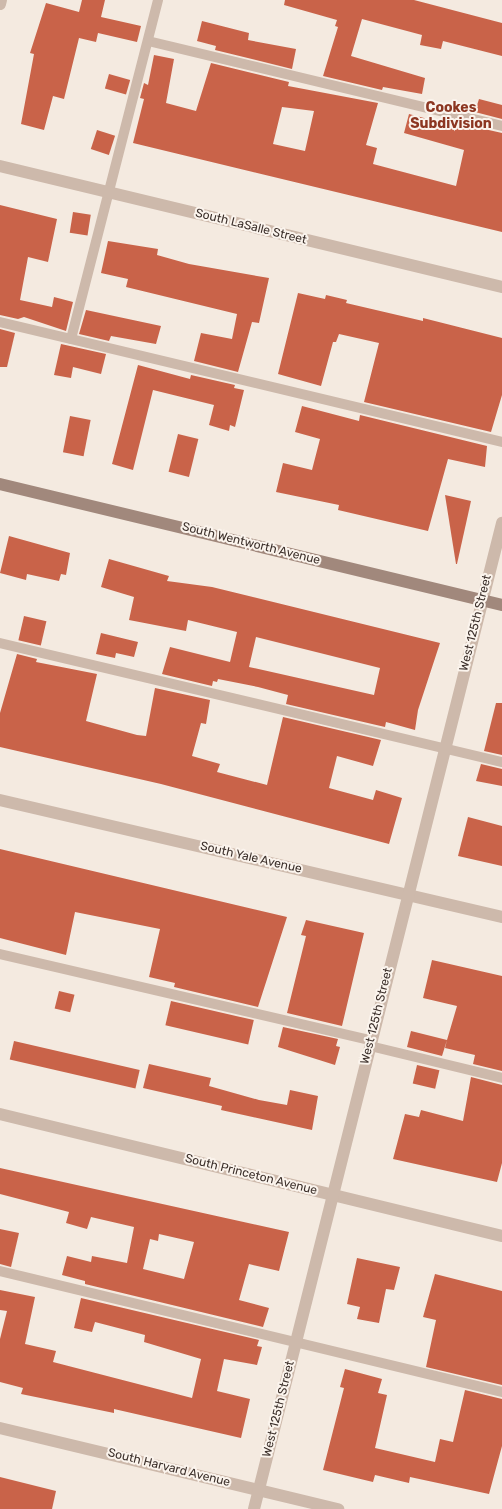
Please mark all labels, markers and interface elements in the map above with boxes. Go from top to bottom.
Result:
district label: Cookes Subdivision [410,100,492,132]
street label: South LaSalle Street [194,206,308,248]
street label: South Wentworth Avenue [180,520,322,568]
street label: West 125th Street [457,573,495,673]
street label: South Yale Avenue [199,839,303,877]
street label: West 125th Street [358,966,396,1066]
street label: South Princeton Avenue [183,1152,319,1198]
street label: West 125th Street [260,1359,298,1459]
street label: South Harvard Avenue [106,1446,232,1490]

